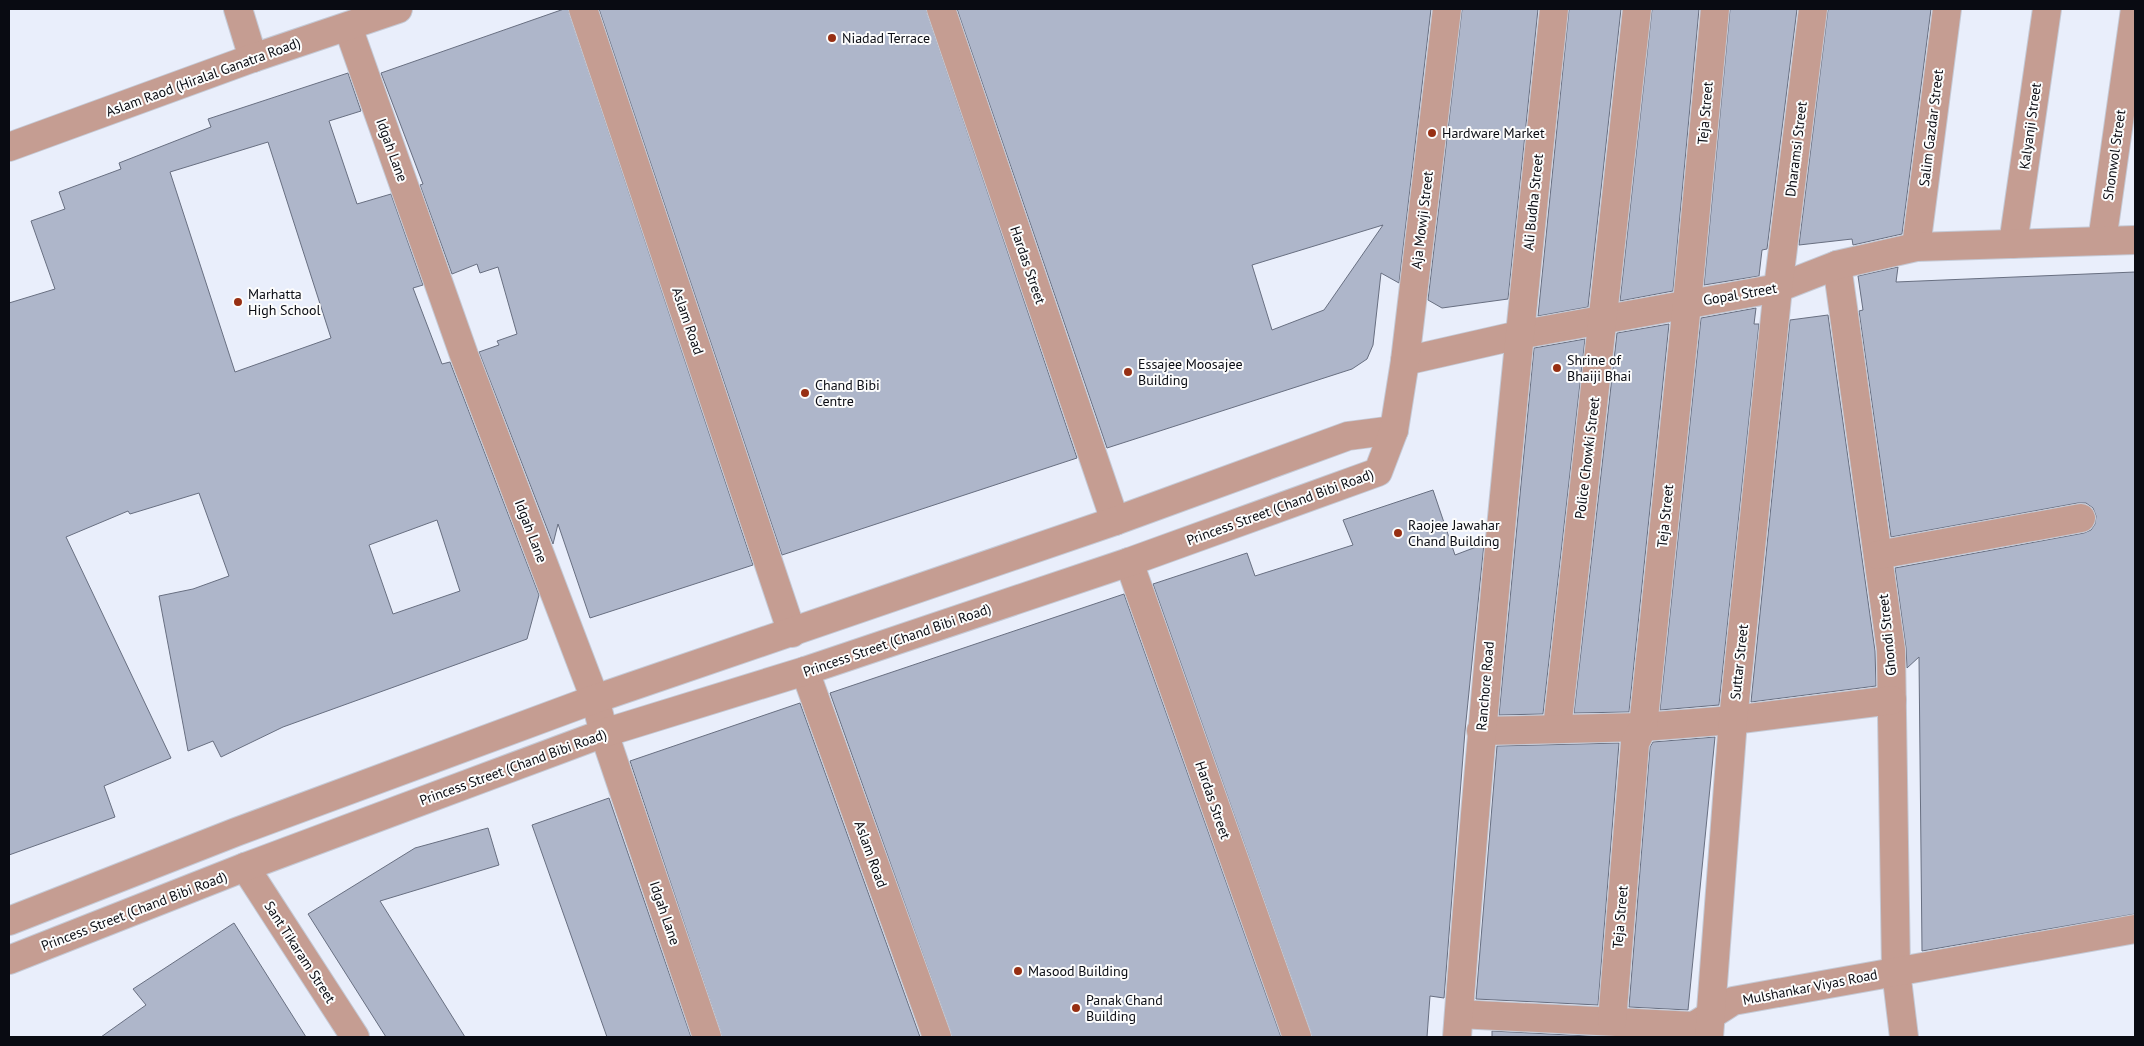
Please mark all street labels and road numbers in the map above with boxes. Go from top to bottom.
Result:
street label: Aslam Raod (Hiralal Ganatra Road) [103,33,303,121]
street label: Salim Gazdar Street [1915,68,1947,188]
street label: Teja Street [1693,80,1717,145]
street label: Kalyanji Street [2015,81,2045,170]
street label: Dharamsi Street [1781,100,1811,198]
street label: Shonwol Street [2099,108,2129,202]
street label: Idgah Lane [372,116,412,184]
street label: Ali Budha Street [1519,153,1547,251]
street label: Aja Mowji Street [1407,170,1437,270]
street label: Hardas Street [1006,224,1050,306]
street label: Gopal Street [1702,279,1778,309]
street label: Aslam Road [668,285,708,357]
street label: Police Chowki Street [1571,396,1603,520]
street label: Princess Street (Chand Bibi Road) [1184,465,1376,549]
street label: Teja Street [1653,483,1677,548]
street label: Idgah Lane [511,497,551,565]
street label: Ghondi Street [1874,593,1900,677]
street label: Princess Street (Chand Bibi Road) [801,599,993,681]
street label: Suttar Street [1726,623,1752,701]
street label: Ranchore Road [1472,641,1498,731]
street label: Princess Street (Chand Bibi Road) [417,725,609,809]
street label: Hardas Street [1191,759,1235,841]
street label: Aslam Road [851,818,891,890]
street label: Princess Street (Chand Bibi Road) [39,867,230,955]
street label: Idgah Lane [646,879,684,947]
street label: Teja Street [1608,884,1632,949]
street label: Sant Tikaram Street [260,898,340,1007]
street label: Mulshankar Viyas Road [1741,965,1879,1009]

